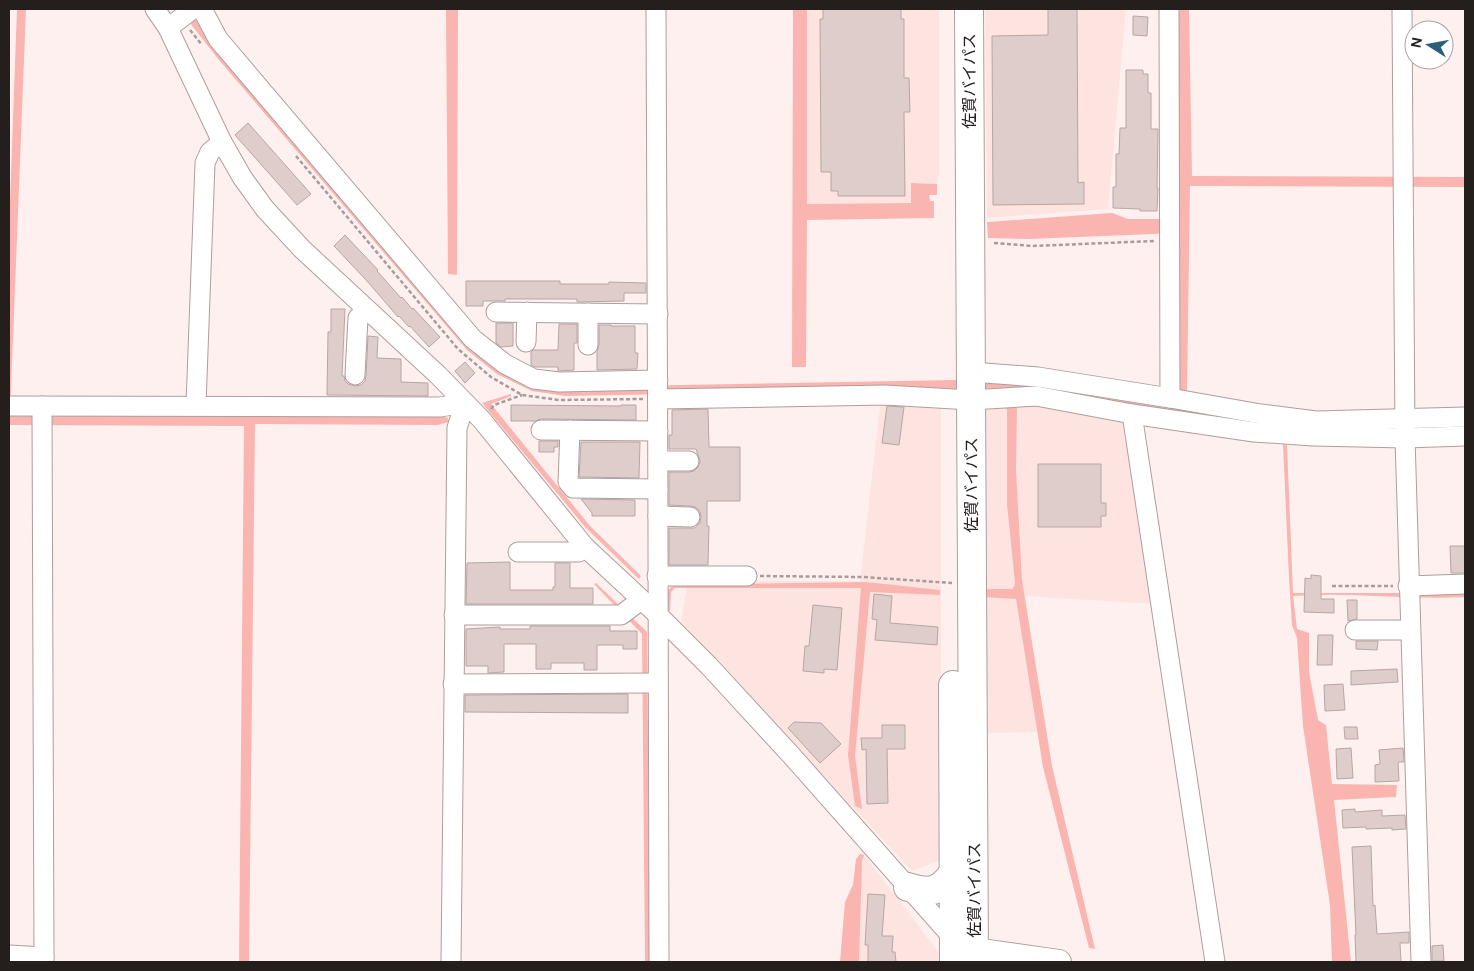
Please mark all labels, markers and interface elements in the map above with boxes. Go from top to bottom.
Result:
north arrow [1404,20,1454,70]
street label: 佐賀バイパス [959,33,980,129]
text: N [1406,36,1426,49]
street label: 佐賀バイパス [961,437,982,533]
street label: 佐賀バイパス [964,842,985,938]

